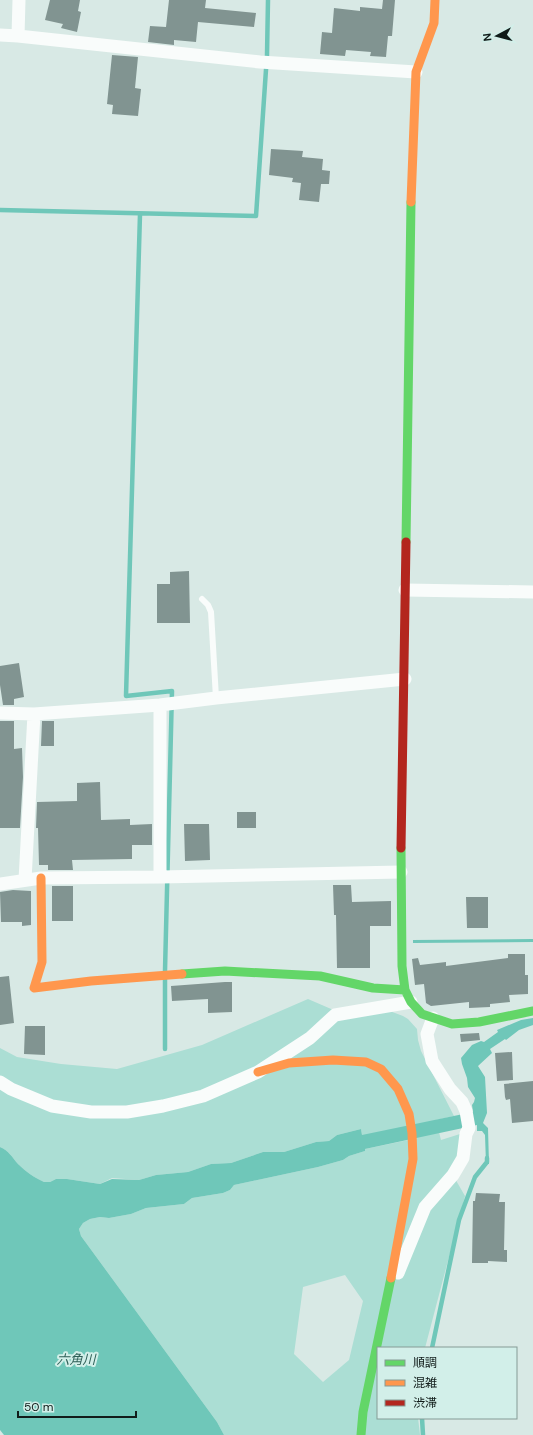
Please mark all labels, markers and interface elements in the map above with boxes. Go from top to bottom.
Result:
north arrow [477,16,517,56]
text: N [480,32,495,42]
legend [377,1347,517,1419]
water label: 六角川 [56,1351,97,1368]
text: 順調 [413,1355,437,1371]
text: 混雑 [413,1375,437,1391]
scale bar [18,1393,136,1419]
text: 渋滞 [413,1395,437,1411]
text: 50 m [24,1399,53,1415]

